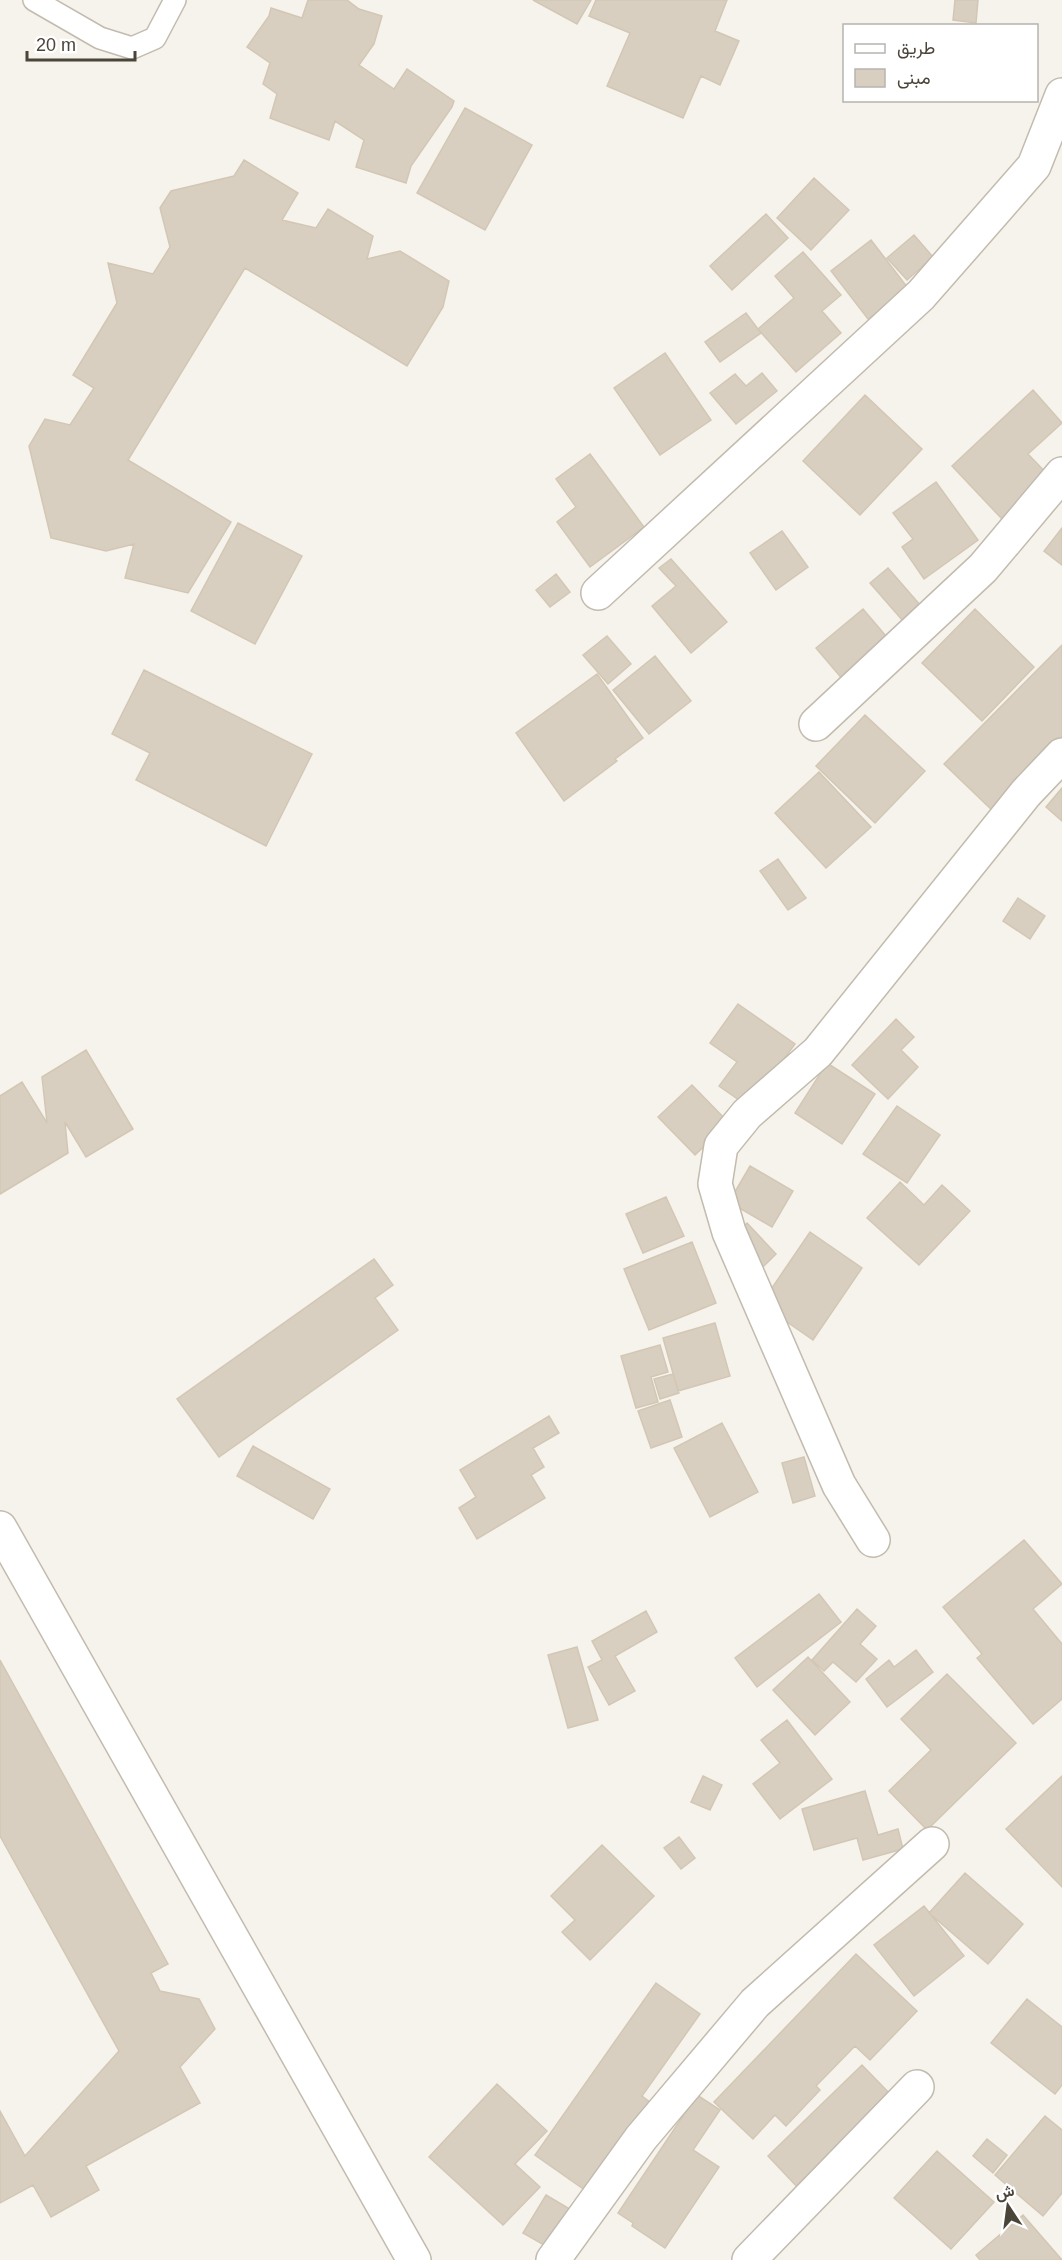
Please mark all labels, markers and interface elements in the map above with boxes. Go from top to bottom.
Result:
scale bar [27,24,135,62]
legend [843,24,1038,102]
text: 20 m [36,35,76,55]
text: طريق [897,38,935,59]
text: مبنى [897,68,931,89]
north arrow [978,2176,1038,2236]
text: ش [993,2181,1016,2203]

